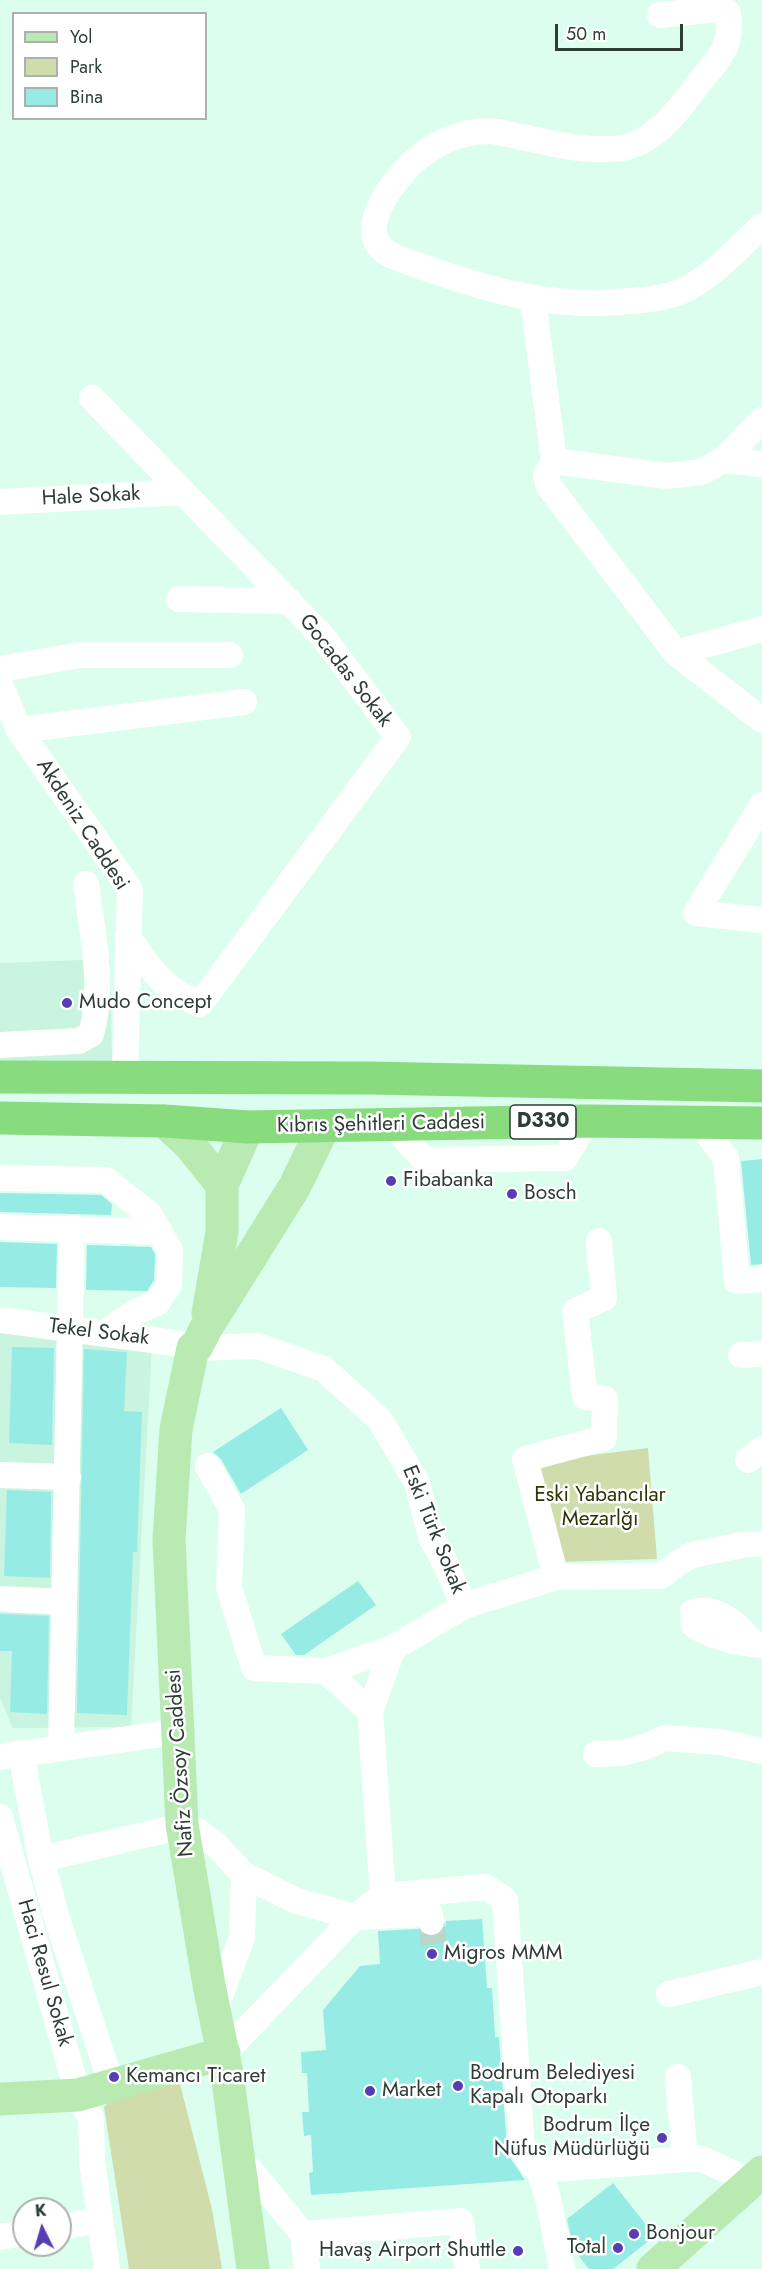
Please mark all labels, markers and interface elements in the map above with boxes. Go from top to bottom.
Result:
legend [12,12,207,120]
scale bar [558,12,686,50]
text: 50 m [566,21,606,47]
text: Yol [70,24,92,50]
text: Park [70,54,102,80]
text: Bina [70,84,103,110]
street label: Hale Sokak [41,482,141,512]
street label: Gocadas Sokak [293,610,397,732]
street label: Akdeniz Caddesi [30,755,134,895]
place label: Mudo Concept [79,990,212,1016]
marker: Mudo Concept [60,996,74,1010]
road number: D330 [510,1105,576,1139]
street label: Kıbrıs Şehitleri Caddesi [277,1111,485,1139]
place label: Fibabanka [403,1168,493,1194]
marker: Fibabanka [384,1174,398,1188]
place label: Bosch [524,1181,577,1207]
marker: Bosch [505,1187,519,1201]
street label: Tekel Sokak [47,1314,151,1352]
street label: Eski Türk Sokak [396,1462,470,1598]
park label: Eski Yabancılar Mezarlğı [534,1483,666,1533]
street label: Nafiz Özsoy Caddesi [162,1668,200,1858]
street label: Haci Resul Sokak [11,1897,77,2049]
place label: Migros MMM [444,1941,563,1967]
marker: Migros MMM [425,1947,439,1961]
place label: Bodrum Belediyesi Kapalı Otoparkı [470,2061,635,2111]
place label: Kemancı Ticaret [126,2064,265,2090]
marker: Kemancı Ticaret [107,2070,121,2084]
place label: Market [382,2078,441,2104]
marker: Bodrum Belediyesi Kapalı Otoparkı [451,2079,465,2093]
marker: Market [363,2084,377,2098]
place label: Bodrum İlçe Nüfus Müdürlüğü [494,2113,650,2163]
marker: Bodrum İlçe Nüfus Müdürlüğü [655,2131,669,2145]
north arrow [12,2197,72,2257]
text: K [34,2199,47,2223]
place label: Bonjour [646,2221,715,2247]
marker: Bonjour [627,2227,641,2241]
place label: Total [567,2235,606,2261]
place label: Havaş Airport Shuttle [319,2238,506,2264]
marker: Total [611,2241,625,2255]
marker: Havaş Airport Shuttle [511,2244,525,2258]

